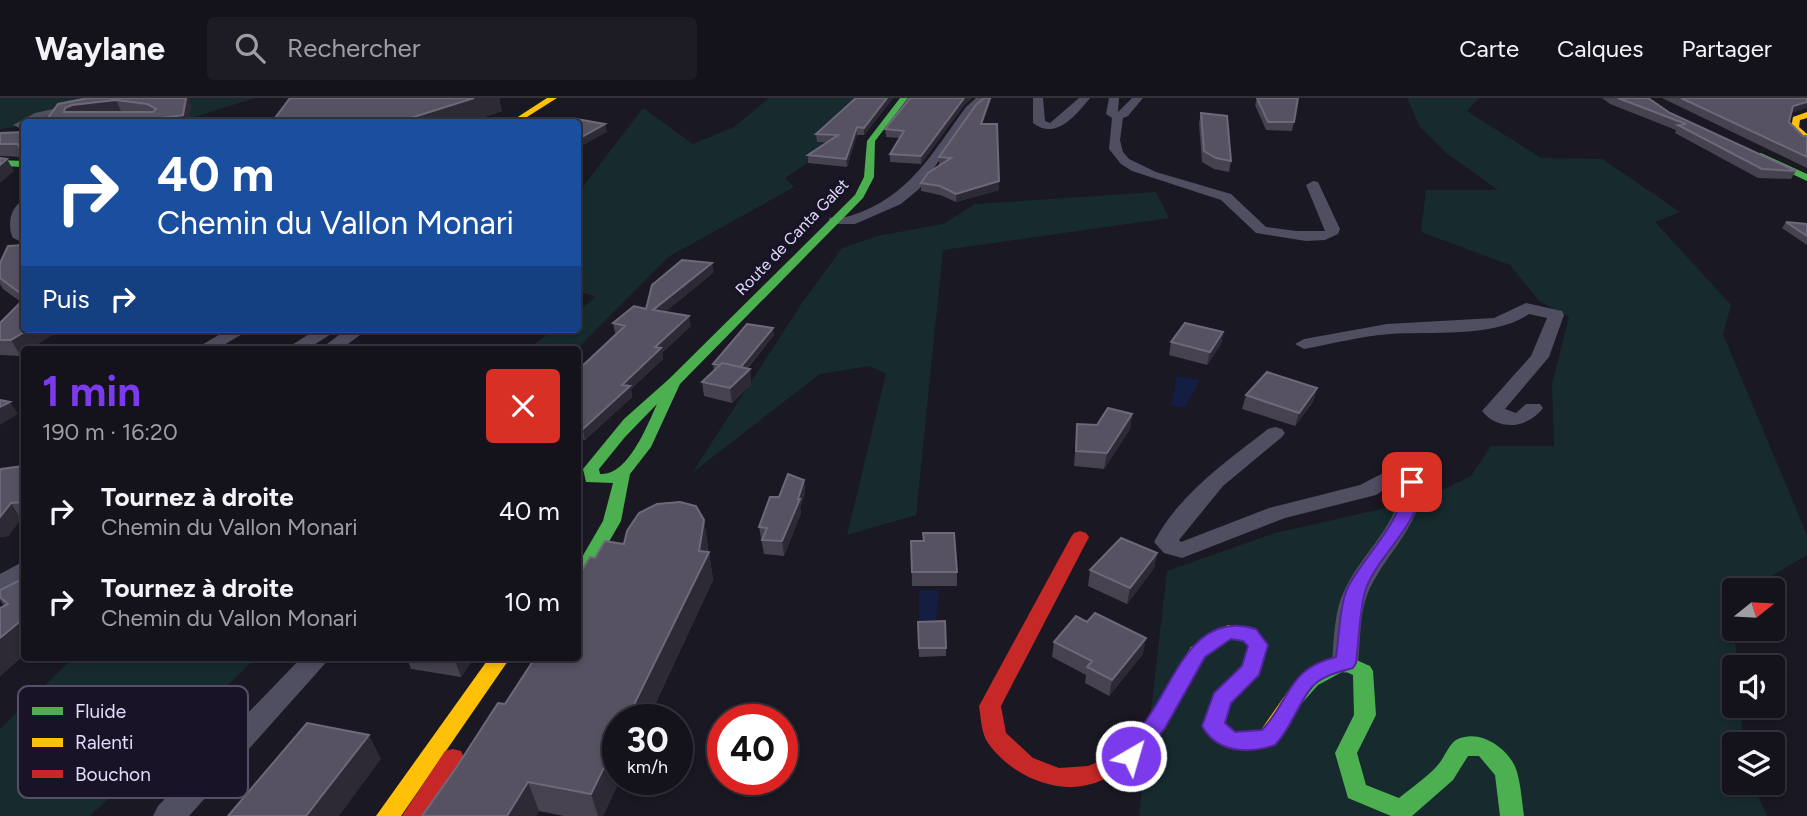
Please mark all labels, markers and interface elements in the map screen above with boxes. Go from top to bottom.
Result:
search box [207,17,697,80]
text: Waylane [35,29,165,68]
icon: search [231,29,269,67]
text: Rechercher [287,32,421,64]
text: Carte [1459,34,1519,63]
text: Calques [1557,34,1643,63]
text: Partager [1681,34,1772,63]
text: 40 m [157,144,274,203]
icon: right [42,147,133,238]
street label: Route de Canta Galet [732,175,852,299]
text: Chemin du Vallon Monari [157,204,514,242]
icon: right [104,280,142,318]
text: Puis [42,283,90,315]
text: 1 min [42,366,141,417]
button: close [486,369,560,443]
text: 190 m · 16:20 [42,418,178,446]
pin [1382,452,1442,512]
icon: arrive [1393,463,1431,501]
text: Tournez à droite [101,481,294,513]
icon: right [42,492,80,530]
text: 40 m [499,495,560,527]
text: Chemin du Vallon Monari [101,513,358,541]
text: Tournez à droite [101,572,294,604]
north arrow [1722,578,1785,640]
map controls [1722,578,1785,795]
icon: right [42,583,80,621]
text: 10 m [504,586,560,618]
text: Chemin du Vallon Monari [101,604,358,632]
button: sound [1722,655,1785,718]
legend [18,686,248,798]
text: Fluide [75,700,126,723]
speed limit sign: 40 [707,704,798,795]
text: 30 [626,719,669,761]
position arrow [1094,719,1168,793]
text: Ralenti [75,731,133,754]
button: layers [1722,732,1785,795]
text: km/h [627,756,668,778]
text: Bouchon [75,763,151,786]

